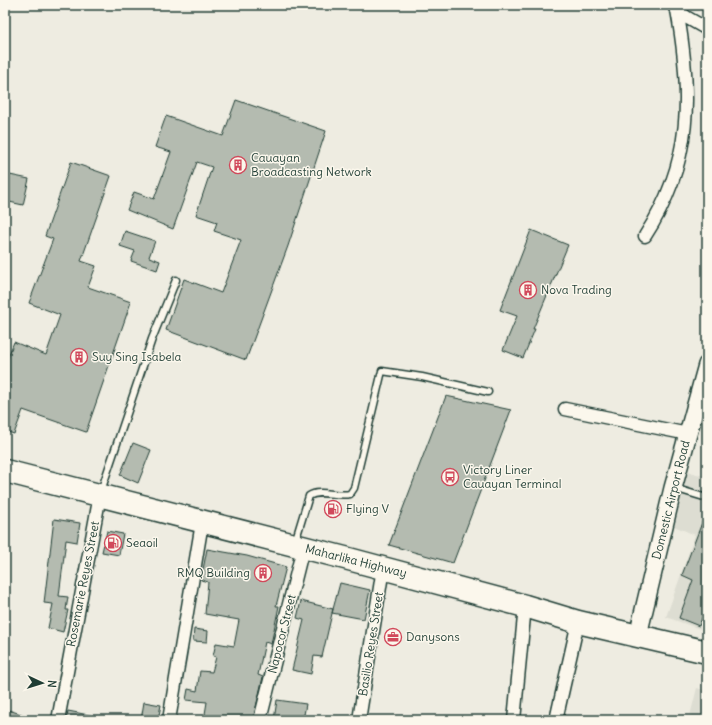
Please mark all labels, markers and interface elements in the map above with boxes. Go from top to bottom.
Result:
place label: Cauayan Broadcasting Network [251,150,372,179]
building icon: Cauayan Broadcasting Network [228,155,248,175]
building icon: Nova Trading [518,280,538,300]
place label: Nova Trading [541,282,612,297]
building icon: Suy Sing Isabela [69,347,89,367]
place label: Suy Sing Isabela [92,349,181,364]
street label: Domestic Airport Road [648,439,693,561]
place label: Victory Liner Cauayan Terminal [463,462,561,491]
bus stop icon: Victory Liner Cauayan Terminal [440,467,460,487]
fuel station icon: Flying V [323,499,343,519]
place label: Flying V [346,501,389,516]
street label: Rosemarie Reyes Street [63,520,102,648]
fuel station icon: Seaoil [103,533,123,553]
place label: Seaoil [126,535,158,550]
street label: Maharlika Highway [304,541,408,580]
building icon: RMQ Building [253,563,273,583]
place label: RMQ Building [177,565,250,580]
street label: Basilio Reyes Street [355,591,386,697]
street label: Napocor Street [264,593,299,675]
office icon: Danysons [383,627,403,647]
place label: Danysons [406,629,460,644]
north arrow [22,663,62,703]
text: N [45,679,59,688]

